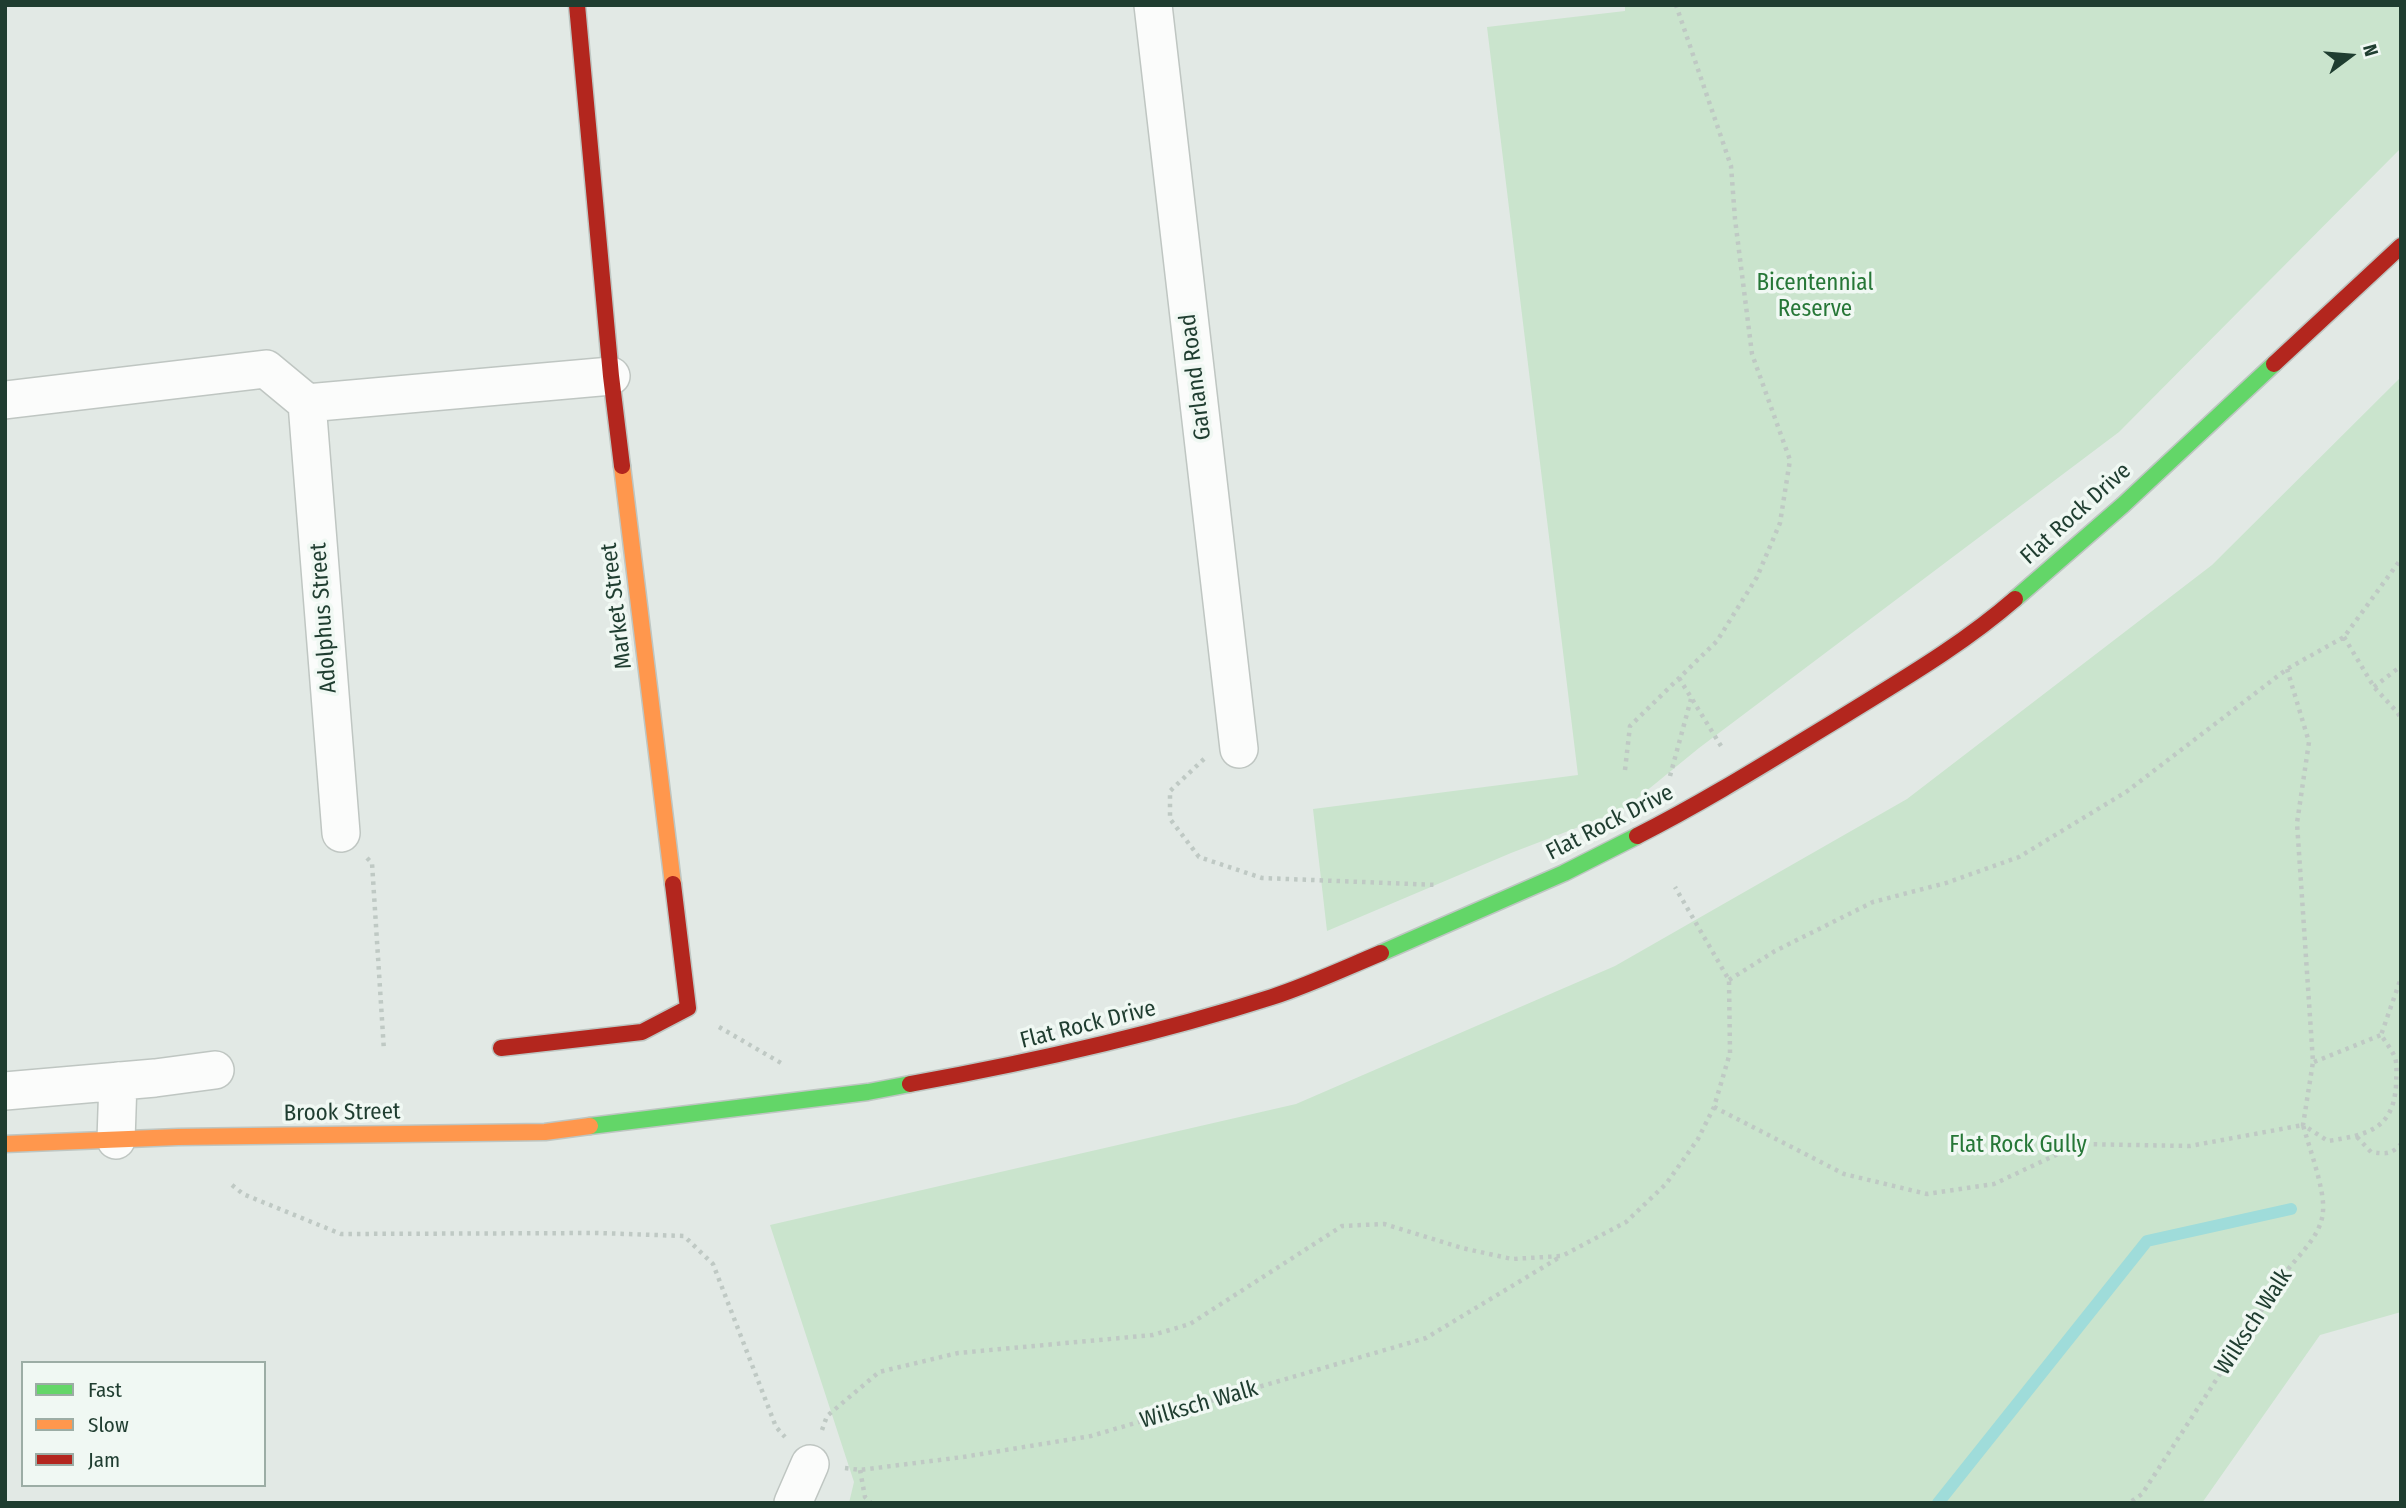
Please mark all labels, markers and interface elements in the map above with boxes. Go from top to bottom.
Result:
north arrow [2315,21,2385,91]
text: N [2358,41,2383,59]
park label: Bicentennial Reserve [1757,270,1873,324]
street label: Garland Road [1175,312,1217,442]
street label: Flat Rock Drive [2015,457,2137,571]
street label: Market Street [596,541,638,671]
street label: Adolphus Street [305,542,343,694]
street label: Flat Rock Drive [1542,779,1678,867]
street label: Flat Rock Drive [1017,995,1159,1055]
street label: Brook Street [283,1098,401,1128]
park label: Flat Rock Gully [1949,1132,2087,1160]
street label: Wilksch Walk [2209,1264,2299,1380]
legend [21,1361,266,1487]
street label: Wilksch Walk [1137,1375,1261,1435]
text: Fast [88,1377,122,1403]
text: Slow [88,1412,129,1438]
text: Jam [88,1447,120,1473]

